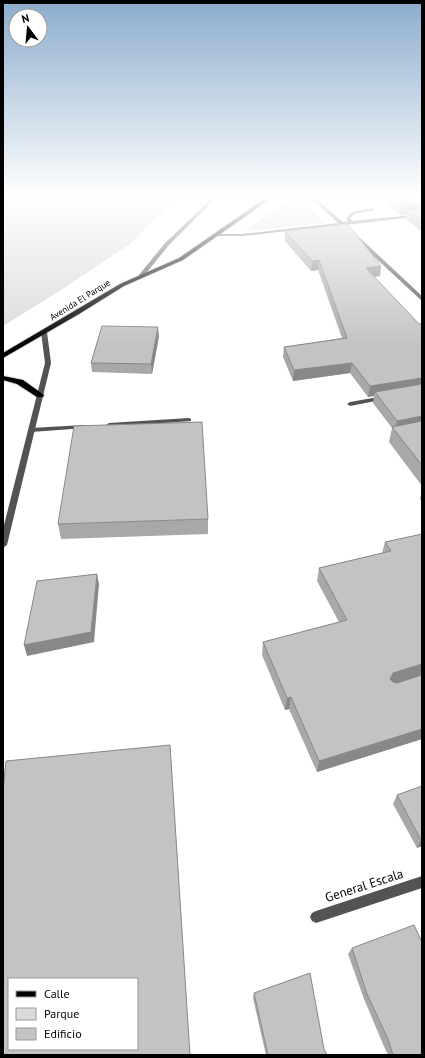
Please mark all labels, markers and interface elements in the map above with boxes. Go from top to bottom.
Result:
north arrow [8,8,48,48]
text: N [20,11,31,26]
street label: Avenida El Parque [47,276,112,323]
street label: General Escala [323,865,405,906]
legend [8,978,138,1050]
text: Calle [44,986,70,1001]
text: Parque [44,1006,79,1021]
text: Edificio [44,1026,82,1041]

